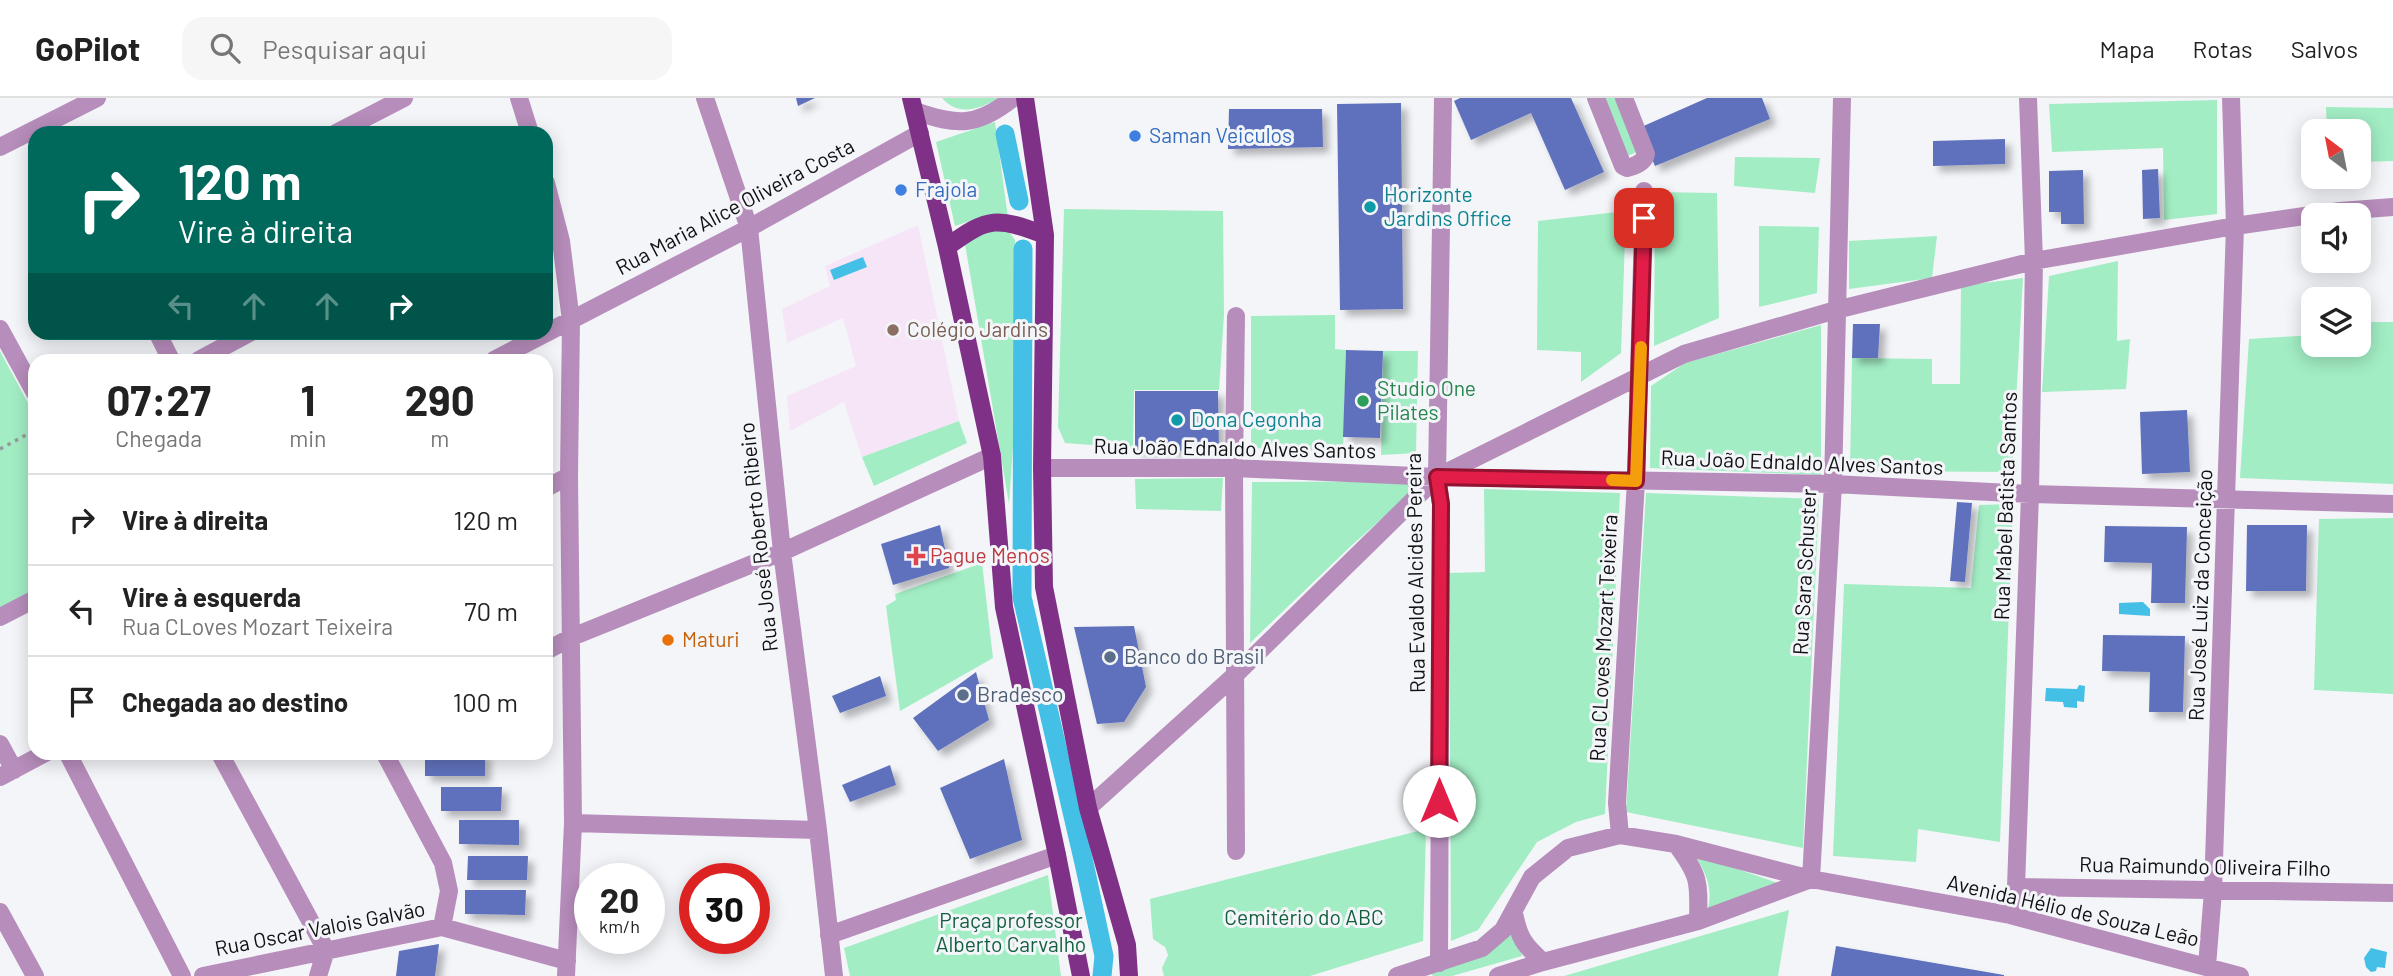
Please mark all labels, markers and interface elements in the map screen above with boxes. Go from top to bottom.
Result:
search box [182,17,672,80]
text: GoPilot [35,28,140,68]
icon: search [206,29,244,67]
text: Pesquisar aqui [262,33,427,64]
text: Mapa [2100,34,2155,63]
text: Rotas [2193,34,2253,63]
text: Salvos [2291,34,2358,63]
north arrow [2301,119,2371,189]
map controls [2301,119,2371,357]
place label: Saman Veiculos [1149,122,1292,147]
marker: Saman Veiculos [1127,128,1143,144]
street label: Rua Maria Alice Oliveira Costa [611,132,858,279]
text: 120 m [178,151,301,210]
icon: right [63,154,154,245]
place label: Frajola [915,176,977,201]
place label: Horizonte Jardins Office [1384,181,1512,230]
marker: Frajola [893,182,909,198]
pin [1614,188,1674,248]
marker: Horizonte Jardins Office [1362,199,1378,215]
icon: arrive [1625,199,1663,237]
button: sound [2301,203,2371,273]
text: Vire à direita [178,211,353,249]
icon: left [162,287,200,325]
icon: ahead [235,287,273,325]
icon: ahead [308,287,346,325]
icon: right [381,287,419,325]
button: layers [2301,287,2371,357]
place label: Colégio Jardins [907,316,1048,341]
marker: Colégio Jardins [885,322,901,338]
text: 07:27 [106,374,211,424]
text: 1 [300,374,315,424]
text: 290 [405,374,475,424]
place label: Studio One Pilates [1377,375,1476,424]
street label: Rua Mabel Batista Santos [1988,391,2021,621]
marker: Studio One Pilates [1355,393,1371,409]
place label: Dona Cegonha [1191,406,1322,431]
marker: Dona Cegonha [1169,412,1185,428]
street label: Rua José Roberto Ribeiro [733,421,782,653]
text: Chegada [115,424,202,452]
text: min [289,424,326,452]
text: m [430,424,449,452]
street label: Rua João Ednaldo Alves Santos [1094,433,1377,462]
street label: Rua João Ednaldo Alves Santos [1660,444,1944,479]
street label: Rua Evaldo Alcides Pereira [1400,453,1429,693]
street label: Rua José Luiz da Conceição [2183,468,2216,721]
street label: Rua Sara Schuster [1787,488,1820,656]
icon: right [63,501,101,539]
text: Vire à direita [122,504,268,535]
text: 120 m [454,504,518,535]
street label: Rua CLoves Mozart Teixeira [1584,514,1621,762]
place label: Pague Menos [930,542,1050,567]
marker: Pague Menos [908,548,924,564]
text: Vire à esquerda [122,581,301,612]
icon: left [63,592,101,630]
text: 70 m [464,595,518,626]
text: Rua CLoves Mozart Teixeira [122,612,393,640]
place label: Maturi [682,626,740,651]
marker: Maturi [660,632,676,648]
place label: Banco do Brasil [1124,643,1264,668]
marker: Banco do Brasil [1102,649,1118,665]
place label: Bradesco [977,681,1063,706]
icon: arrive [63,683,101,721]
text: Chegada ao destino [122,686,348,717]
text: 100 m [453,686,518,717]
marker: Bradesco [955,687,971,703]
position arrow [1402,764,1476,838]
street label: Rua Raimundo Oliveira Filho [2079,851,2331,880]
speed limit sign: 30 [679,863,770,954]
street label: Avenida Hélio de Souza Leão [1945,868,2202,951]
text: 20 [600,878,639,920]
street label: Rua Oscar Valois Galvão [212,895,427,960]
park label: Cemitério do ABC [1224,904,1384,929]
park label: Praça professor Alberto Carvalho [936,907,1086,956]
text: km/h [599,915,640,937]

